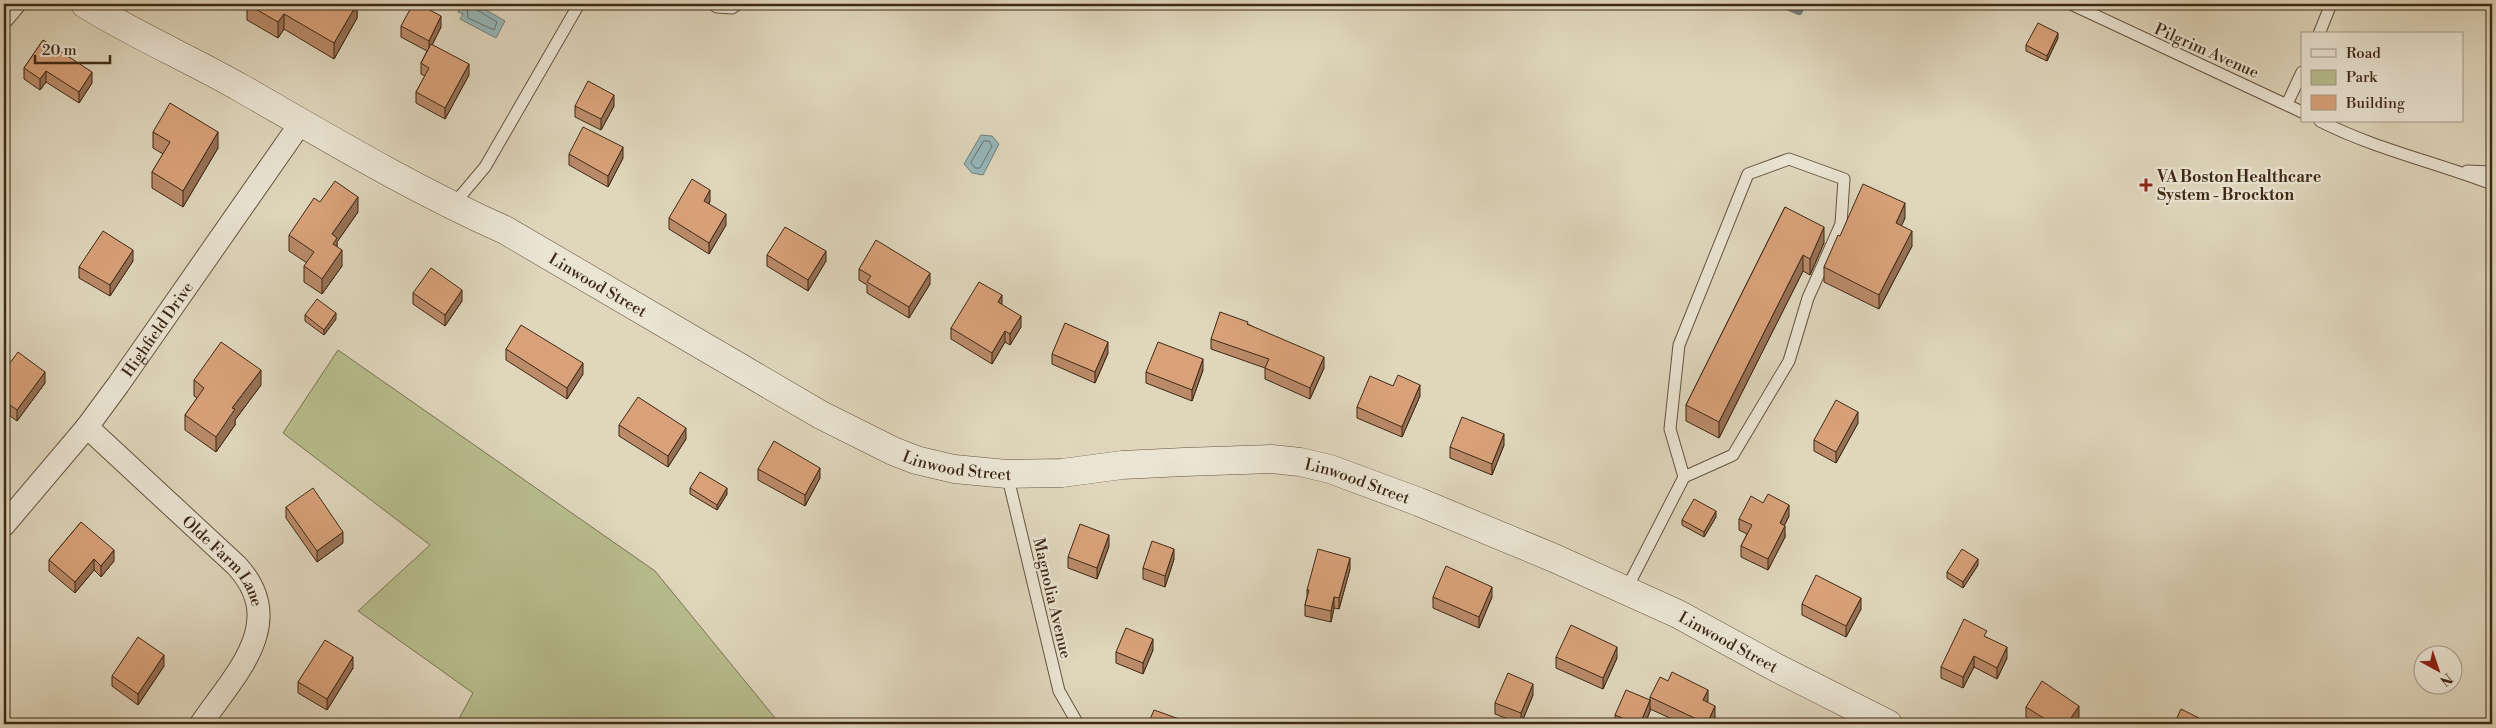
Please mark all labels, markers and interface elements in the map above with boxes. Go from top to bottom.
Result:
street label: Pilgrim Avenue [2151,19,2262,83]
scale bar [35,32,110,64]
legend [2301,32,2464,122]
text: 20 m [42,41,77,60]
text: Road [2346,44,2381,63]
text: Park [2346,68,2378,87]
text: Building [2345,94,2405,113]
place label: VA Boston Healthcare System - Brockton [2156,167,2322,205]
marker: VA Boston Healthcare System - Brockton [2139,178,2153,192]
street label: Linwood Street [545,249,650,322]
street label: Highfield Drive [118,278,198,381]
street label: Linwood Street [899,447,1012,485]
street label: Linwood Street [1303,454,1413,509]
street label: Olde Farm Lane [178,511,267,608]
street label: Magnolia Avenue [1028,536,1076,660]
street label: Linwood Street [1675,607,1781,678]
north arrow [2414,646,2464,696]
text: N [2436,669,2456,690]

